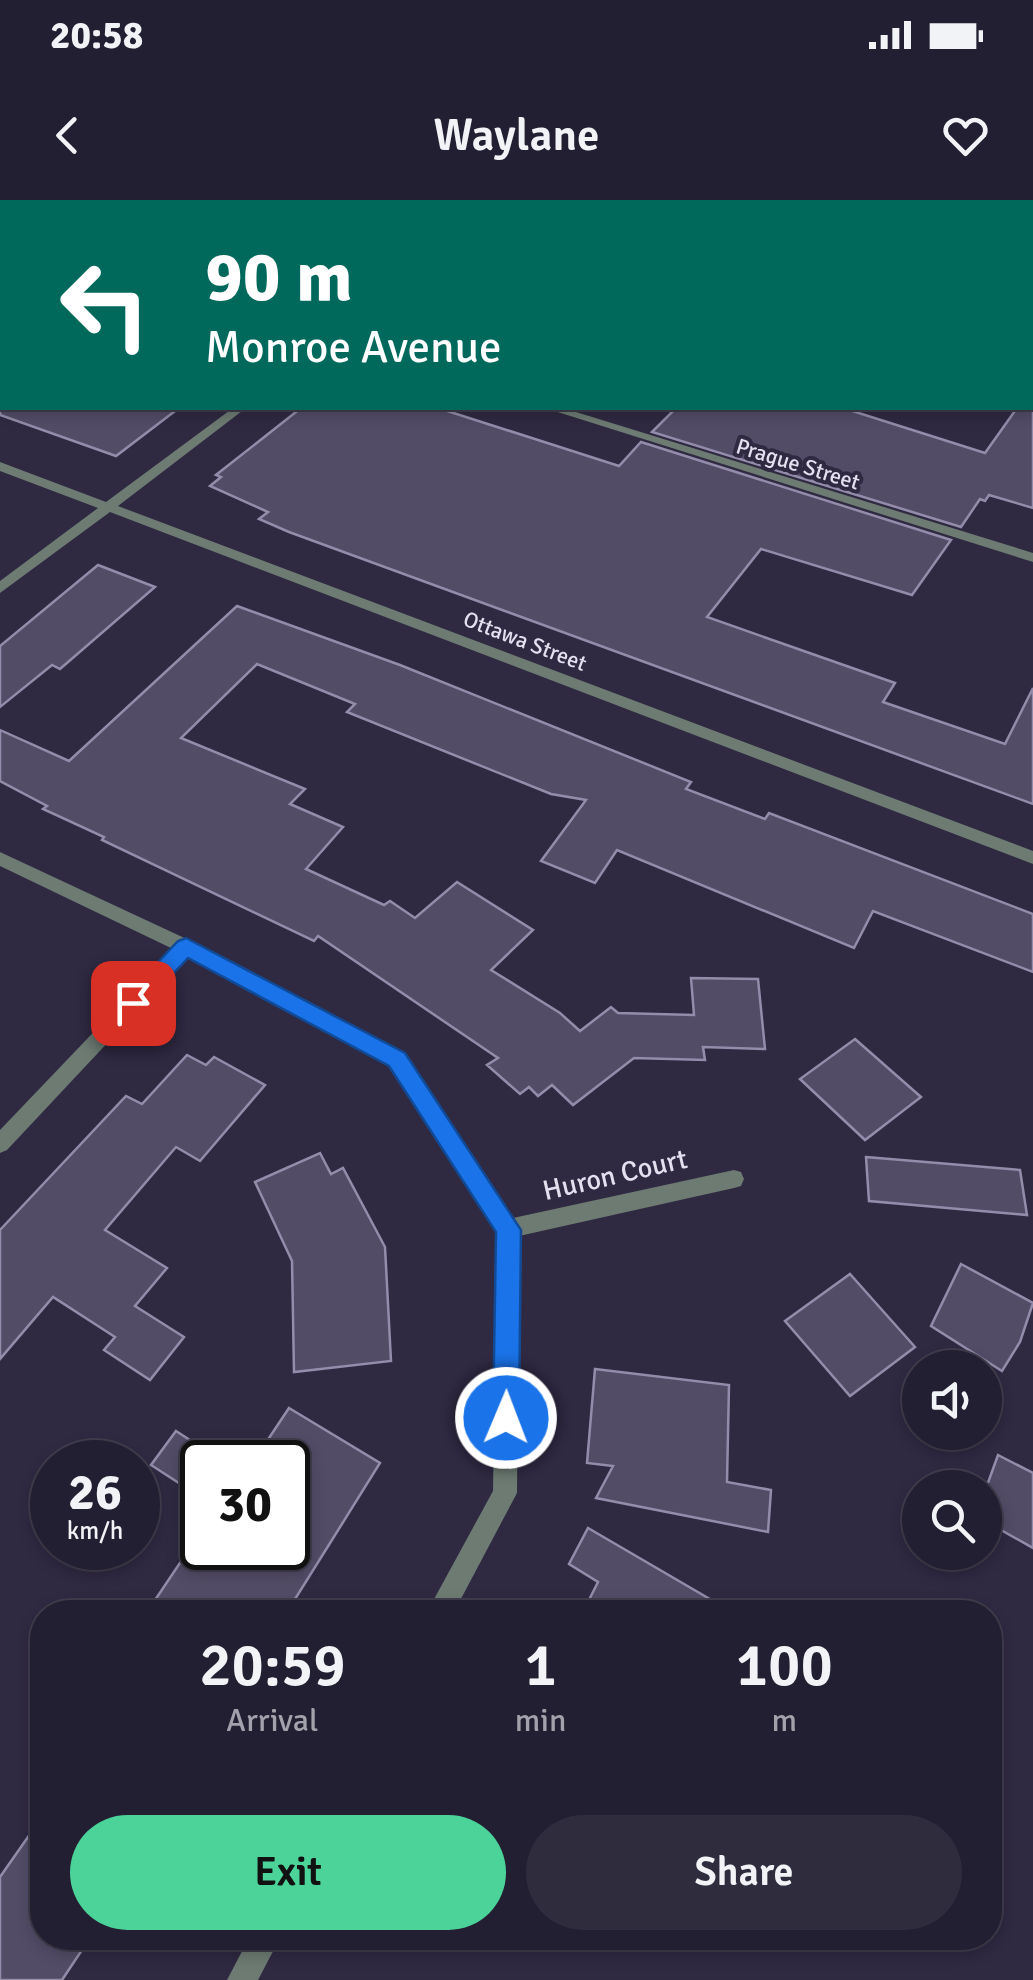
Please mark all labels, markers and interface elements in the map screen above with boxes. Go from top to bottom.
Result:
text: 20:58 [50,12,143,59]
icon: back [40,108,95,163]
text: Waylane [434,108,599,163]
icon: heart [938,108,993,163]
text: 90 m [205,234,353,320]
icon: left [40,240,170,370]
text: Monroe Avenue [205,320,502,375]
street label: Prague Street [733,432,863,496]
street label: Ottawa Street [460,605,591,677]
pin [91,961,176,1046]
icon: arrive [106,976,161,1031]
street label: Huron Court [539,1142,691,1208]
map controls [902,1350,1002,1570]
button: sound [902,1350,1002,1450]
position arrow [454,1366,558,1470]
speed limit sign: 30 [180,1440,310,1570]
text: 26 [68,1462,122,1524]
button: search [902,1470,1002,1570]
text: km/h [67,1515,123,1546]
text: 20:59 [199,1629,346,1703]
text: 1 [524,1629,557,1703]
text: 100 [736,1629,833,1703]
text: Arrival [226,1701,319,1740]
text: min [515,1701,566,1740]
text: m [771,1701,797,1740]
button: Exit [70,1815,506,1930]
button: Share [526,1815,962,1930]

